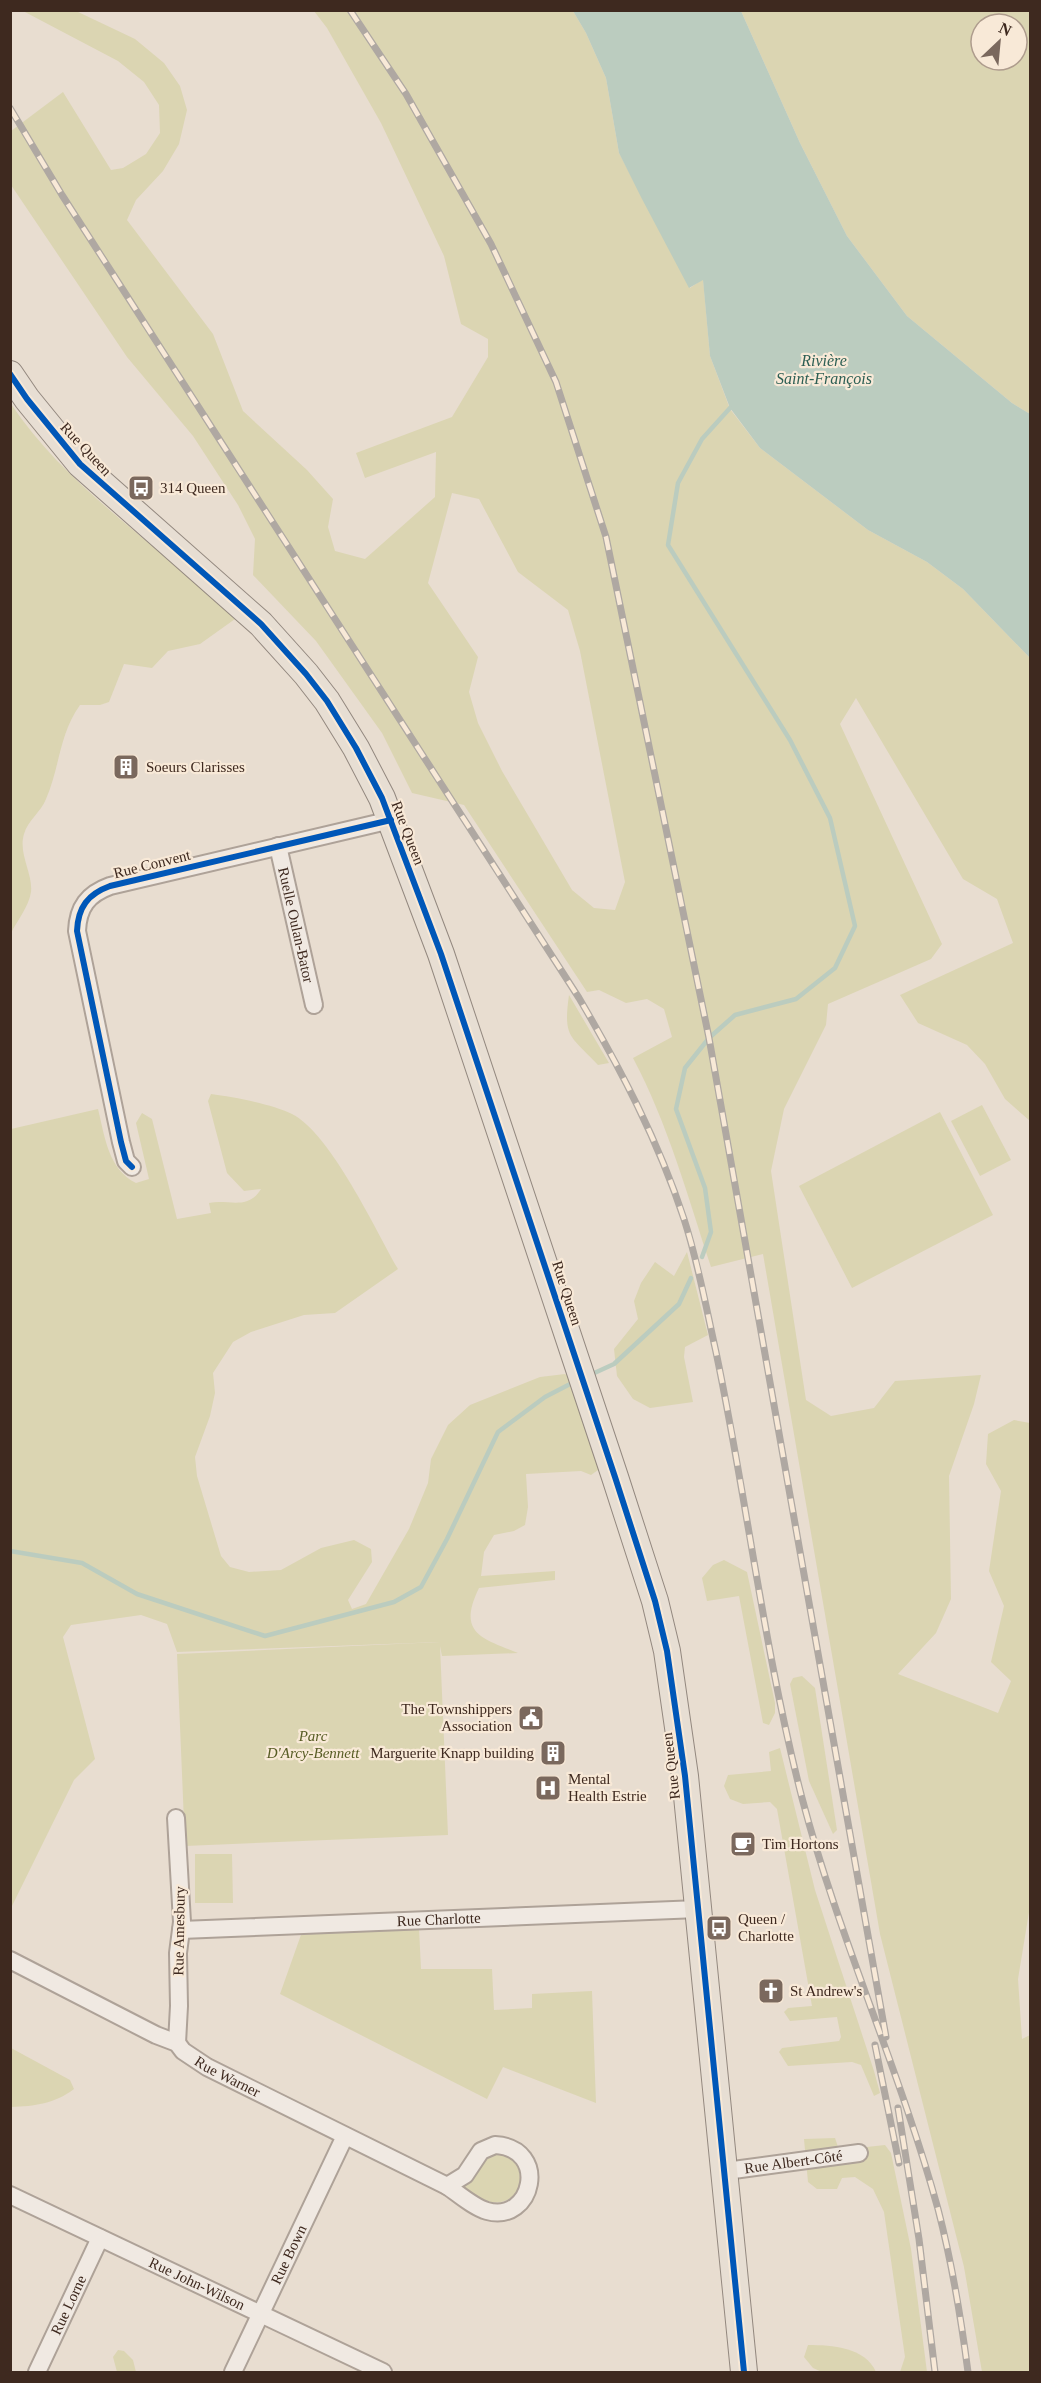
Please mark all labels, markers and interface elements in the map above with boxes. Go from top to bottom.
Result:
north arrow [969,12,1029,72]
text: N [996,19,1015,39]
water label: Rivière Saint-François [776,352,872,388]
street label: Rue Queen [57,419,115,479]
bus stop icon: 314 Queen [126,473,156,503]
place label: 314 Queen [160,480,226,496]
building icon: Soeurs Clarisses [111,752,141,782]
place label: Soeurs Clarisses [146,759,245,775]
street label: Rue Queen [389,799,428,868]
street label: Rue Convent [112,847,193,881]
street label: Ruelle Oulan-Bator [275,866,317,984]
street label: Rue Queen [549,1259,585,1328]
place label: The Townshippers Association [401,1701,512,1734]
public building icon: The Townshippers Association [516,1703,546,1733]
park label: Parc D'Arcy-Bennett [266,1728,360,1761]
street label: Rue Queen [659,1731,683,1800]
building icon: Marguerite Knapp building [538,1738,568,1768]
place label: Marguerite Knapp building [370,1745,534,1761]
place label: Mental Health Estrie [568,1771,647,1804]
hospital icon: Mental Health Estrie [533,1773,563,1803]
cafe icon: Tim Hortons [728,1829,758,1859]
place label: Tim Hortons [762,1836,839,1852]
street label: Rue Amesbury [170,1886,188,1976]
street label: Rue Charlotte [397,1910,481,1929]
place label: Queen / Charlotte [738,1911,794,1944]
bus stop icon: Queen / Charlotte [704,1913,734,1943]
church icon: St Andrew's [756,1976,786,2006]
place label: St Andrew's [790,1983,862,1999]
street label: Rue Warner [192,2053,263,2100]
street label: Rue Albert-Côté [743,2147,844,2176]
street label: Rue Bown [268,2222,310,2287]
street label: Rue John-Wilson [147,2254,248,2313]
street label: Rue Lorne [48,2272,89,2337]

